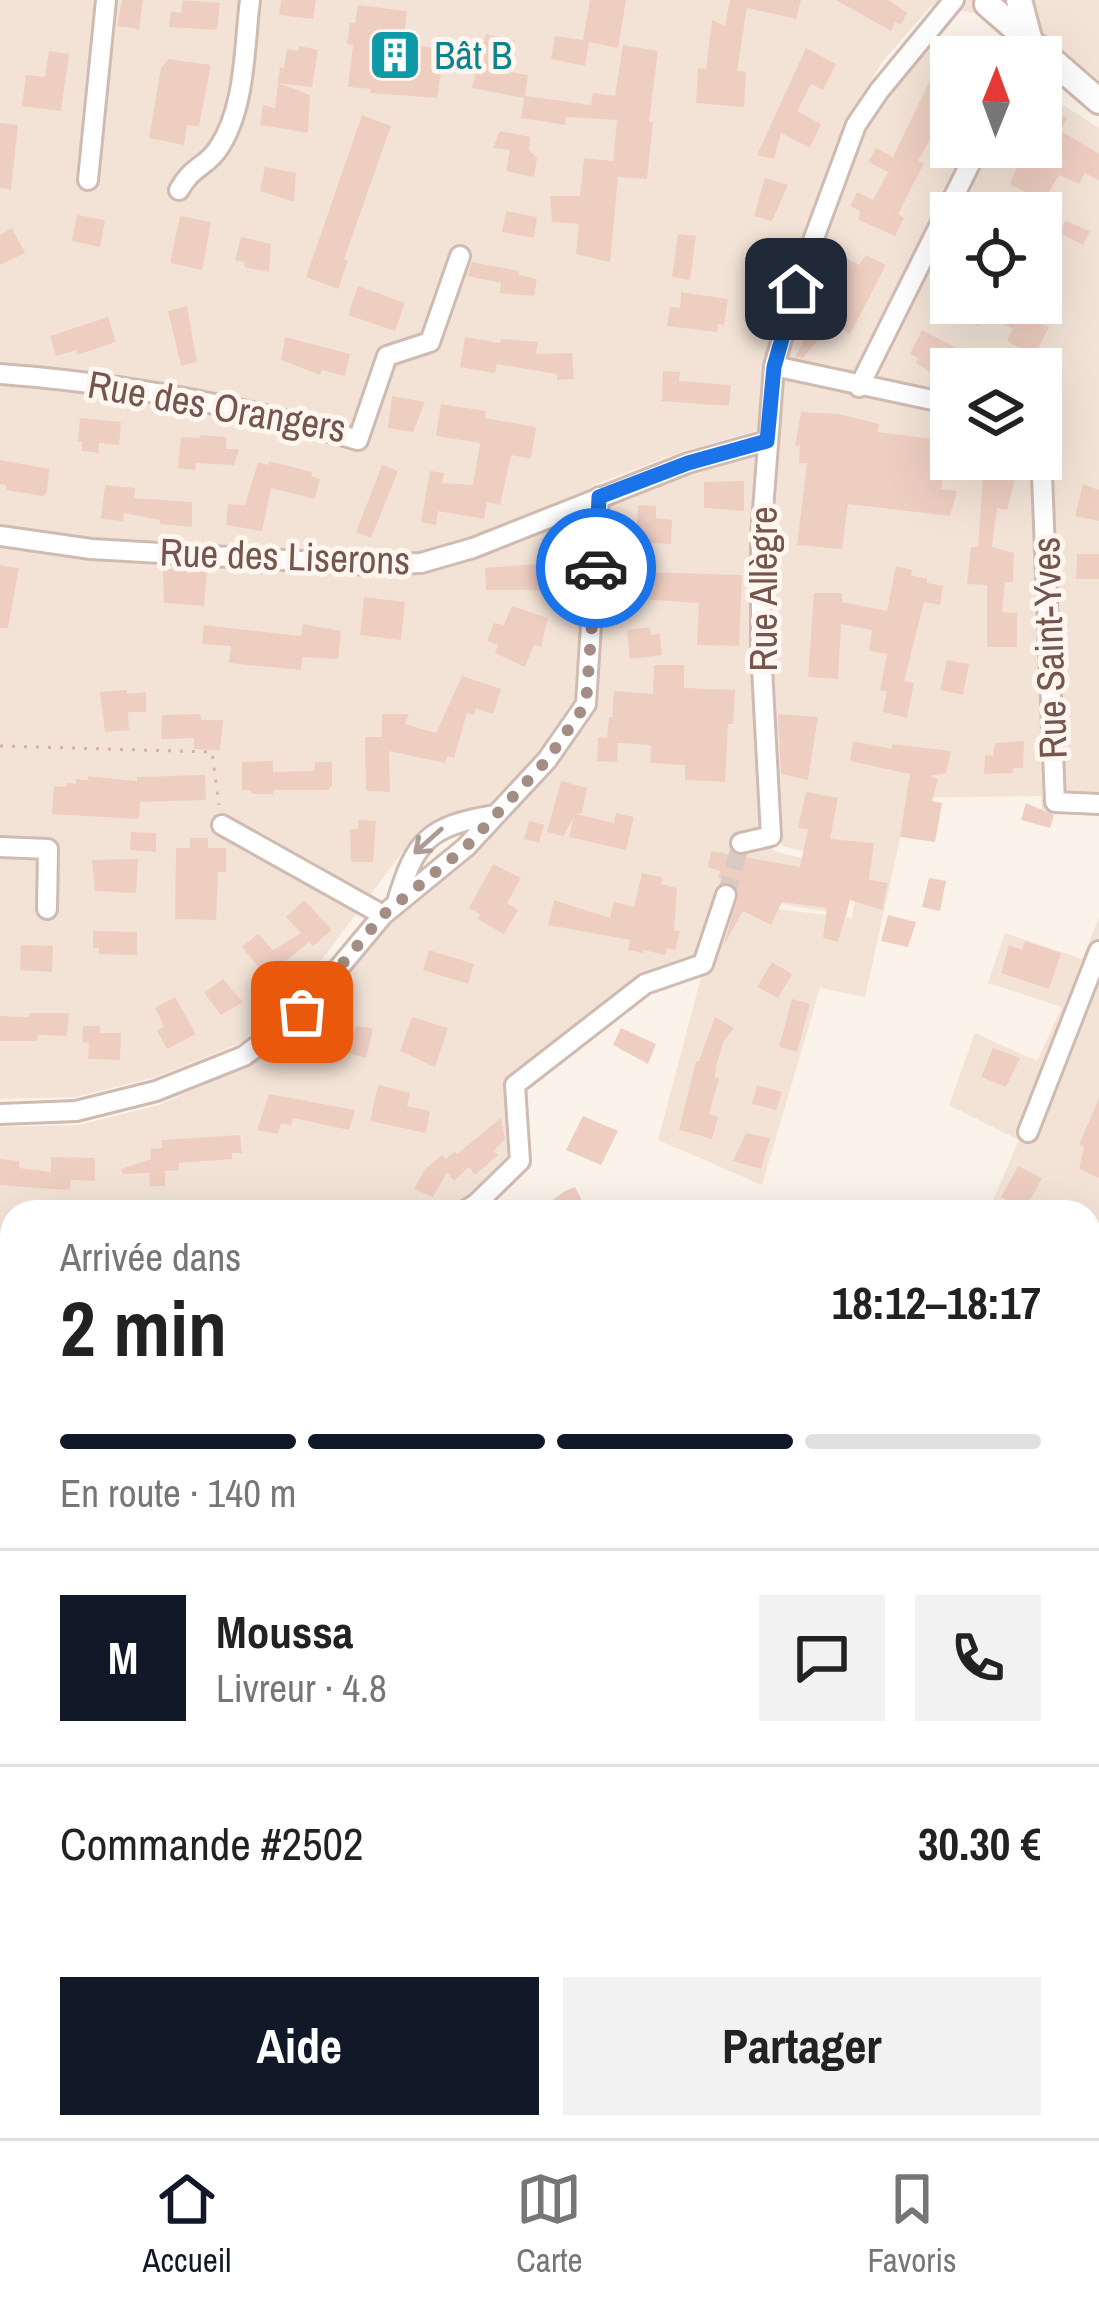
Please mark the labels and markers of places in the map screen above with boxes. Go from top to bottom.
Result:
building icon: Bât B [367,27,423,83]
place label: Bât B [434,29,512,81]
pin [745,238,847,340]
pin [251,961,353,1063]

